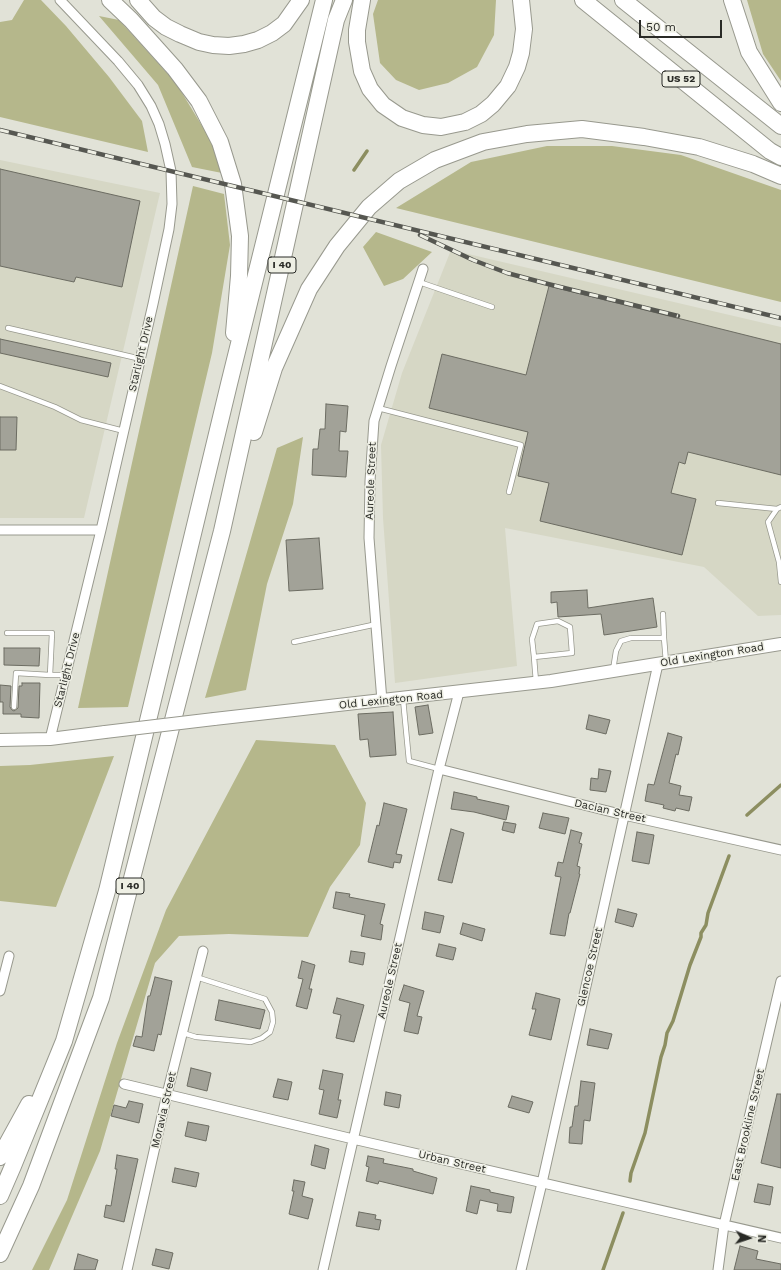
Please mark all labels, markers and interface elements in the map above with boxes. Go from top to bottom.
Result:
scale bar [641,12,724,38]
text: 50 m [646,20,676,34]
road number: US 52 [662,71,700,87]
road number: I 40 [268,257,296,273]
street label: Starlight Drive [126,315,156,393]
street label: Aureole Street [363,442,379,520]
street label: Starlight Drive [51,631,83,709]
street label: Old Lexington Road [659,640,765,670]
street label: Old Lexington Road [338,688,444,712]
street label: Dacian Street [573,796,647,826]
road number: I 40 [116,878,144,894]
street label: Glencoe Street [575,926,605,1008]
street label: Aureole Street [375,942,405,1020]
street label: East Brookline Street [729,1068,767,1182]
street label: Moravia Street [149,1071,179,1149]
street label: Urban Street [417,1148,487,1176]
north arrow [729,1218,769,1258]
text: N [755,1234,768,1243]

